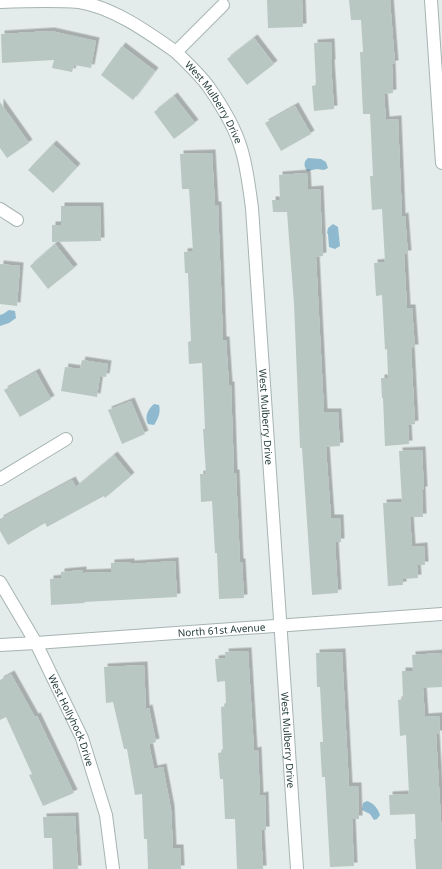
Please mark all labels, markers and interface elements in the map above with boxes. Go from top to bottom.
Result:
street label: West Mulberry Drive [182,58,246,146]
street label: West Mulberry Drive [256,368,276,466]
street label: North 61st Avenue [177,620,266,640]
street label: West Hollyhock Drive [45,672,98,768]
street label: West Mulberry Drive [278,692,298,789]

